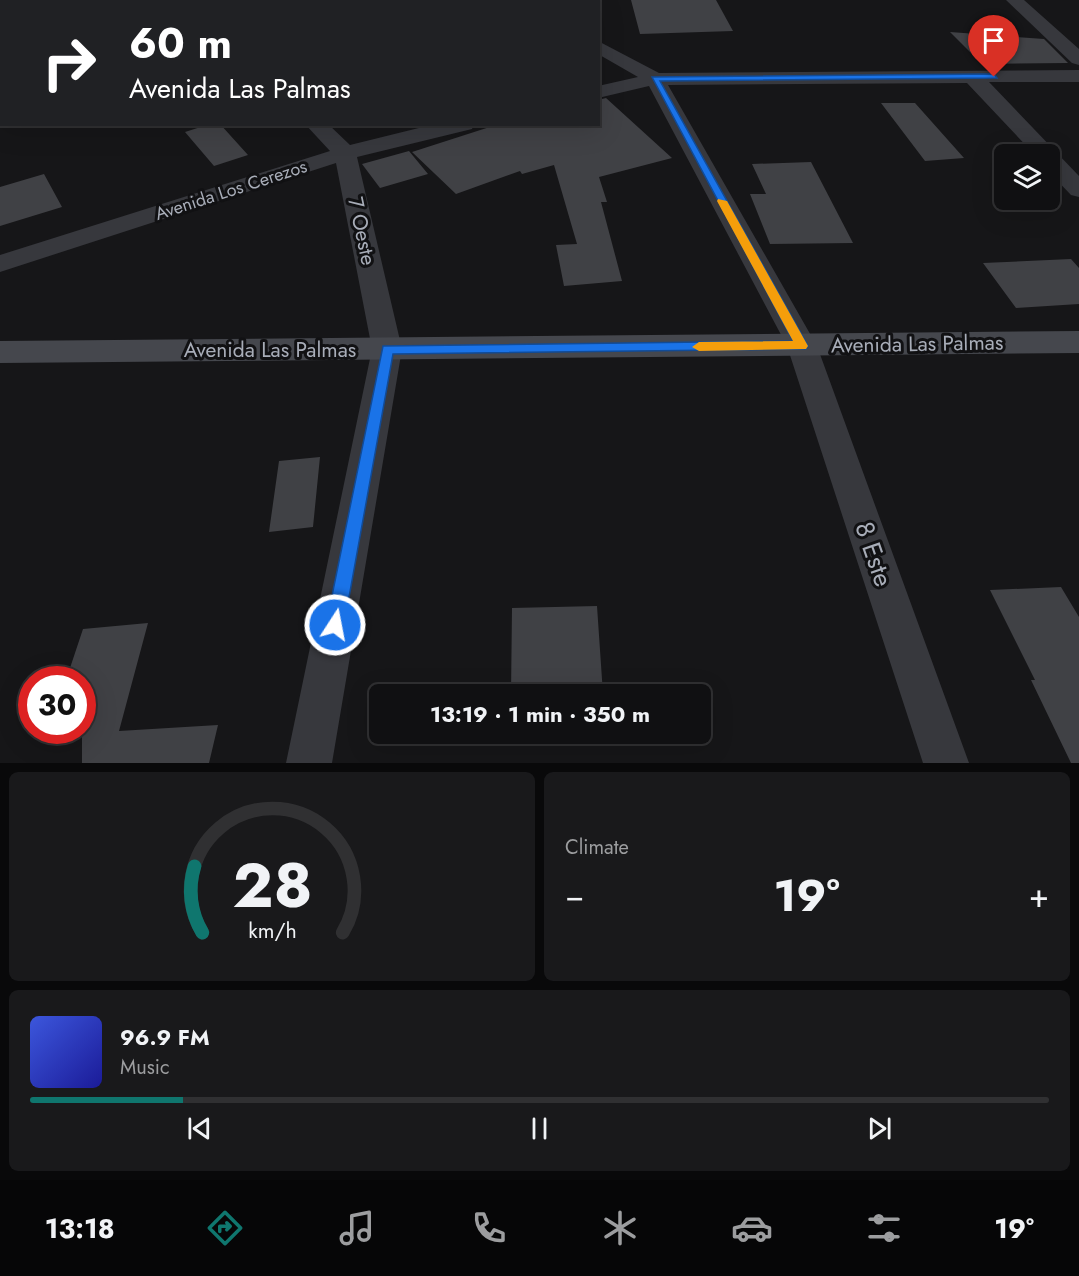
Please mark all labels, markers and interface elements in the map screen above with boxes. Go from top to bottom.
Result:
text: 60 m [129,13,232,74]
pin [968,15,1019,77]
icon: right [30,24,108,102]
icon: arrive [977,24,1010,57]
text: Avenida Las Palmas [129,69,351,108]
map controls [994,144,1060,210]
button: layers [994,144,1060,210]
street label: Avenida Los Cerezos [152,153,310,227]
street label: 7 Oeste [340,194,384,268]
street label: Avenida Las Palmas [831,327,1003,361]
street label: Avenida Las Palmas [184,335,356,365]
street label: 8 Este [845,516,903,592]
position arrow [303,593,367,657]
speed limit sign: 30 [18,666,96,744]
text: 13:19 · 1 min · 350 m [430,698,650,730]
text: Climate [565,833,629,862]
text: 28 [232,840,312,930]
text: 19° [773,863,840,928]
text: − [565,872,584,919]
text: + [1029,872,1049,919]
text: km/h [248,916,296,947]
text: 96.9 FM [120,1021,210,1053]
text: Music [120,1053,170,1082]
icon: previous [183,1112,216,1145]
icon: pause [523,1112,556,1145]
icon: next [863,1112,896,1145]
icon: directions [204,1207,246,1249]
icon: music [336,1207,378,1249]
icon: phone [468,1207,510,1249]
icon: climate [599,1207,641,1249]
icon: car [731,1207,773,1249]
icon: filters [863,1207,905,1249]
text: 13:18 [45,1209,115,1248]
text: 19° [994,1209,1034,1248]

